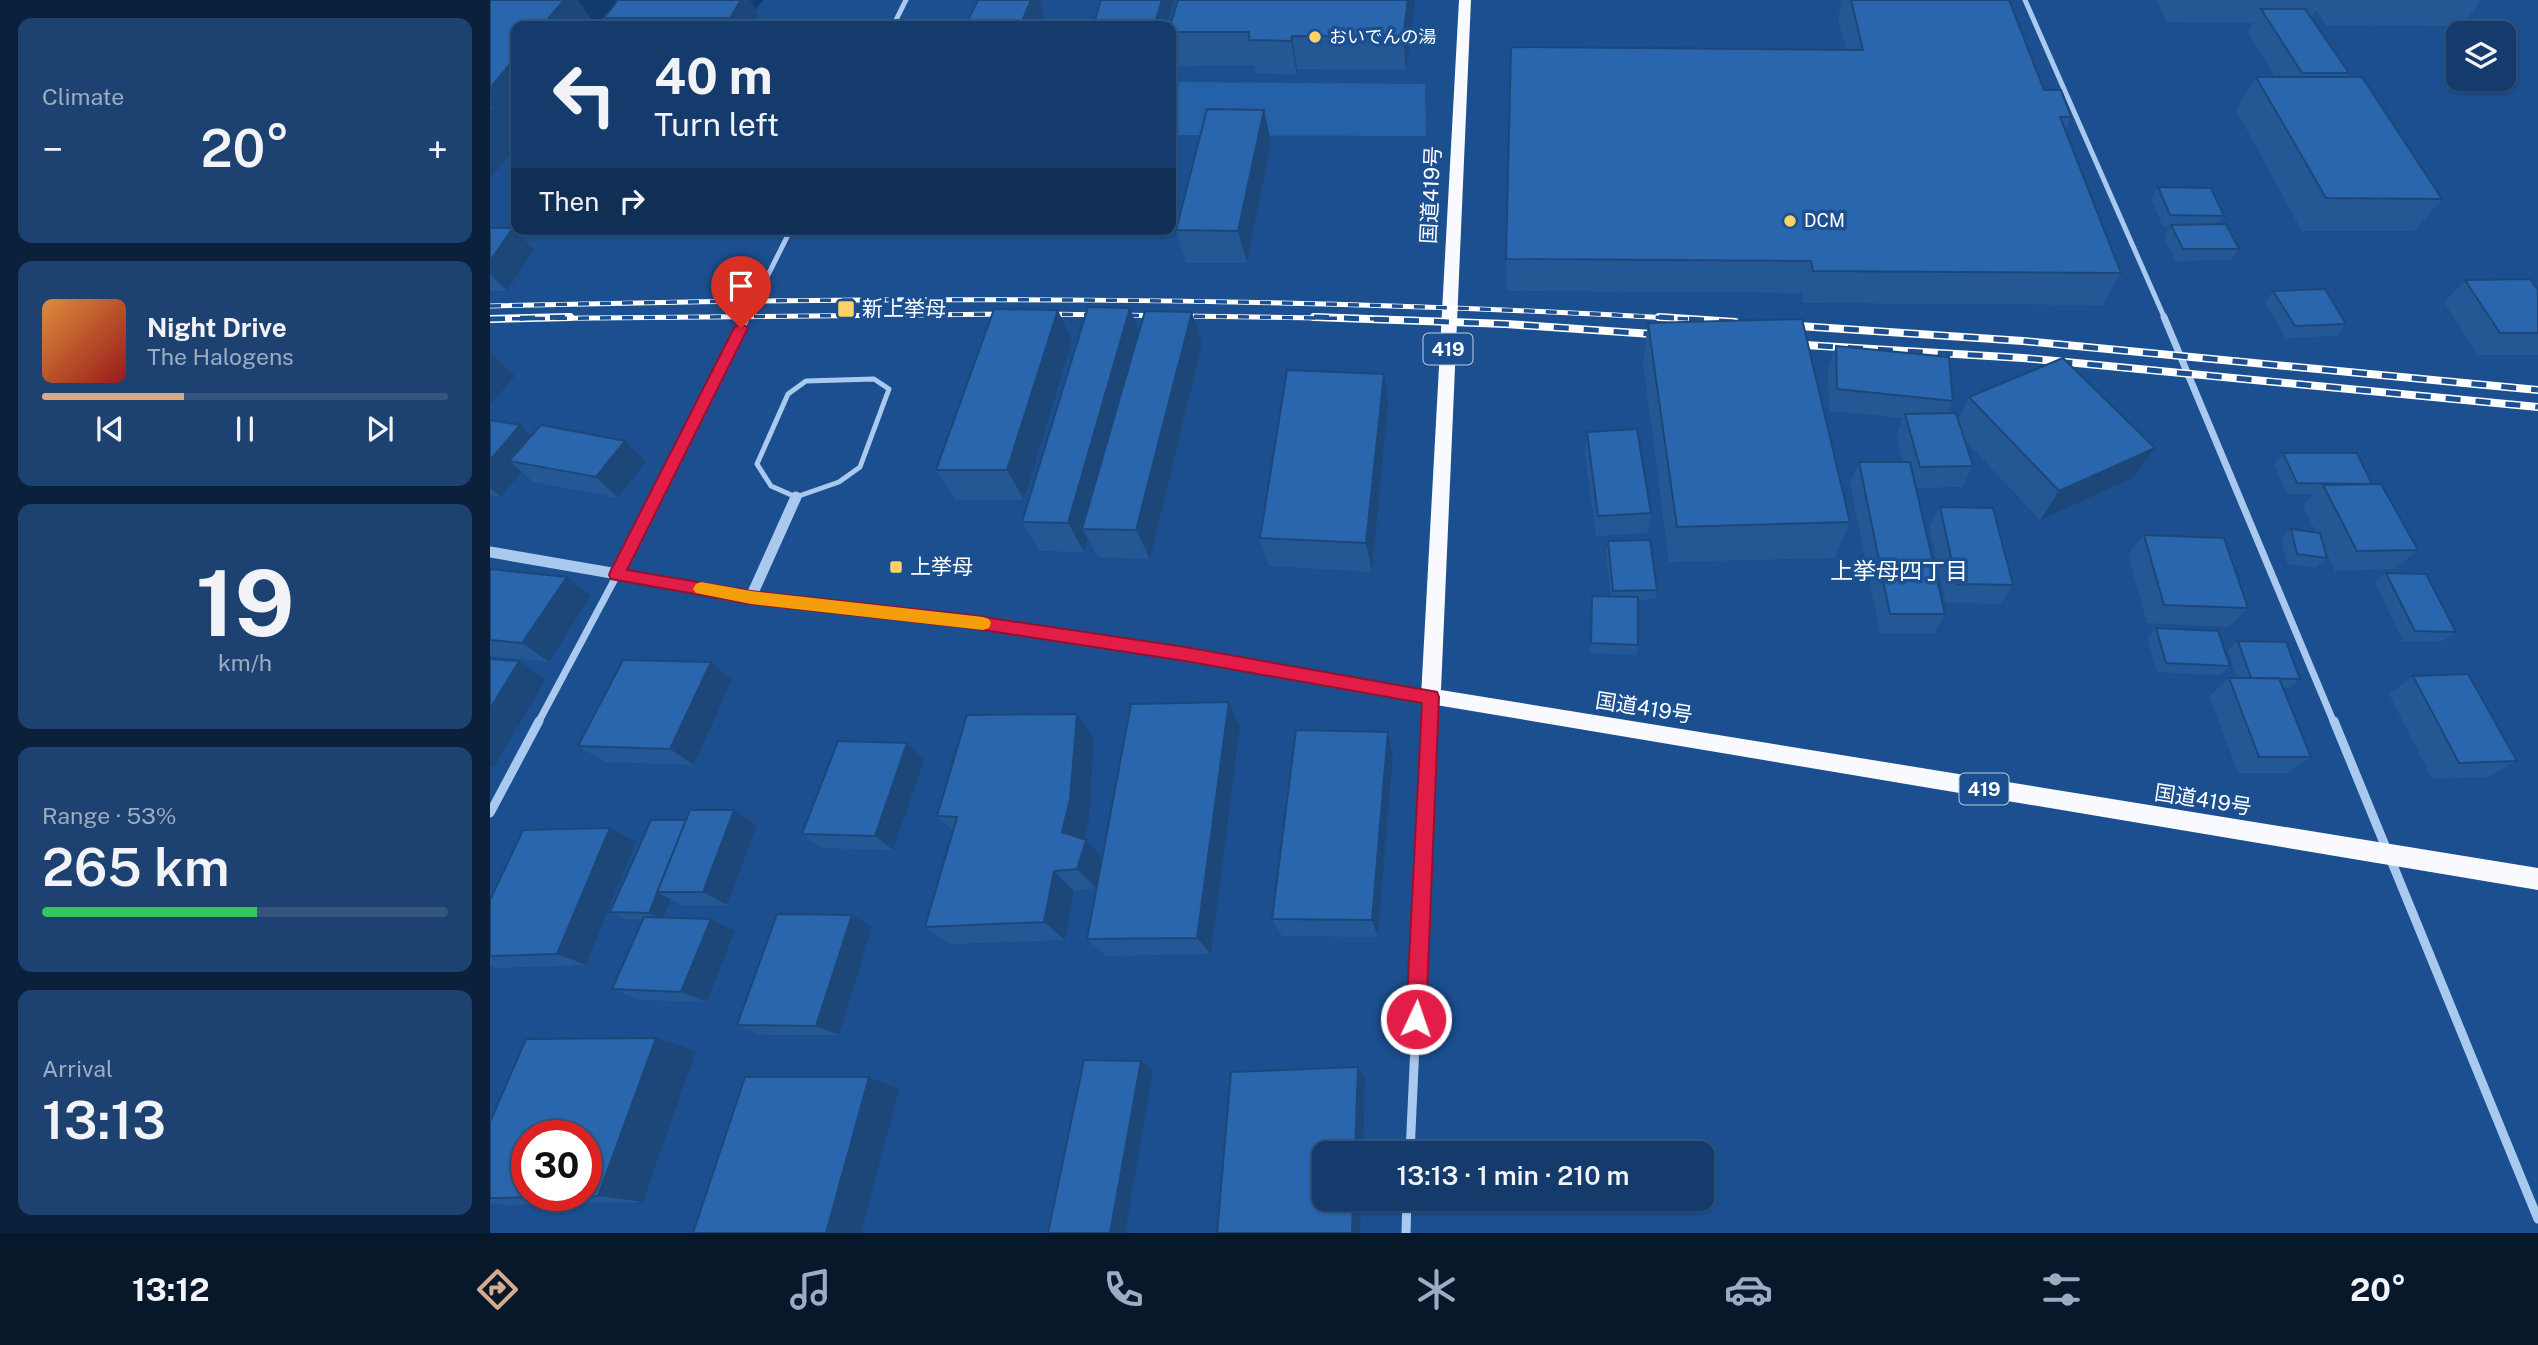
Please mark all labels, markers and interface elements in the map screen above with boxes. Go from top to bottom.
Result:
map controls [2446,21,2516,91]
button: layers [2446,21,2516,91]
place label: おいでんの湯 [1329,26,1436,47]
marker: おいでんの湯 [1307,29,1323,45]
text: 40 m [654,47,773,105]
icon: left [539,49,630,140]
text: Climate [42,83,124,110]
text: Turn left [654,106,779,143]
text: 20° [200,118,290,179]
text: − [42,127,63,172]
text: + [427,127,448,172]
street label: 国道419号 [1415,145,1446,244]
icon: right [613,182,651,220]
text: Then [539,186,599,217]
place label: DCM [1804,210,1845,231]
marker: DCM [1782,213,1798,229]
pin [711,256,771,328]
icon: arrive [722,267,760,305]
place label: 新上挙母 [862,296,946,321]
marker: 新上挙母 [836,299,856,319]
text: Night Drive [147,312,287,343]
road number: 419 [1424,334,1472,364]
text: The Halogens [147,343,294,370]
icon: previous [91,410,129,448]
icon: pause [226,410,264,448]
icon: next [361,410,399,448]
text: 19 [196,550,294,656]
place label: 上挙母 [910,554,973,579]
district label: 上挙母四丁目 [1830,557,1968,584]
marker: 上挙母 [888,559,904,575]
text: km/h [218,649,272,676]
street label: 国道419号 [1594,688,1694,728]
road number: 419 [1960,774,2008,804]
street label: 国道419号 [2153,780,2253,820]
text: Range · 53% [42,802,176,829]
text: 265 km [42,837,230,898]
position arrow [1379,982,1453,1056]
text: Arrival [42,1055,113,1082]
text: 13:13 [42,1090,166,1151]
speed limit sign: 30 [511,1120,602,1211]
text: 13:13 · 1 min · 210 m [1396,1160,1630,1191]
icon: directions [473,1265,522,1314]
icon: music [786,1265,835,1314]
icon: phone [1099,1265,1148,1314]
icon: climate [1412,1265,1461,1314]
icon: car [1724,1265,1773,1314]
icon: filters [2037,1265,2086,1314]
text: 13:12 [132,1271,210,1308]
text: 20° [2350,1271,2406,1308]

